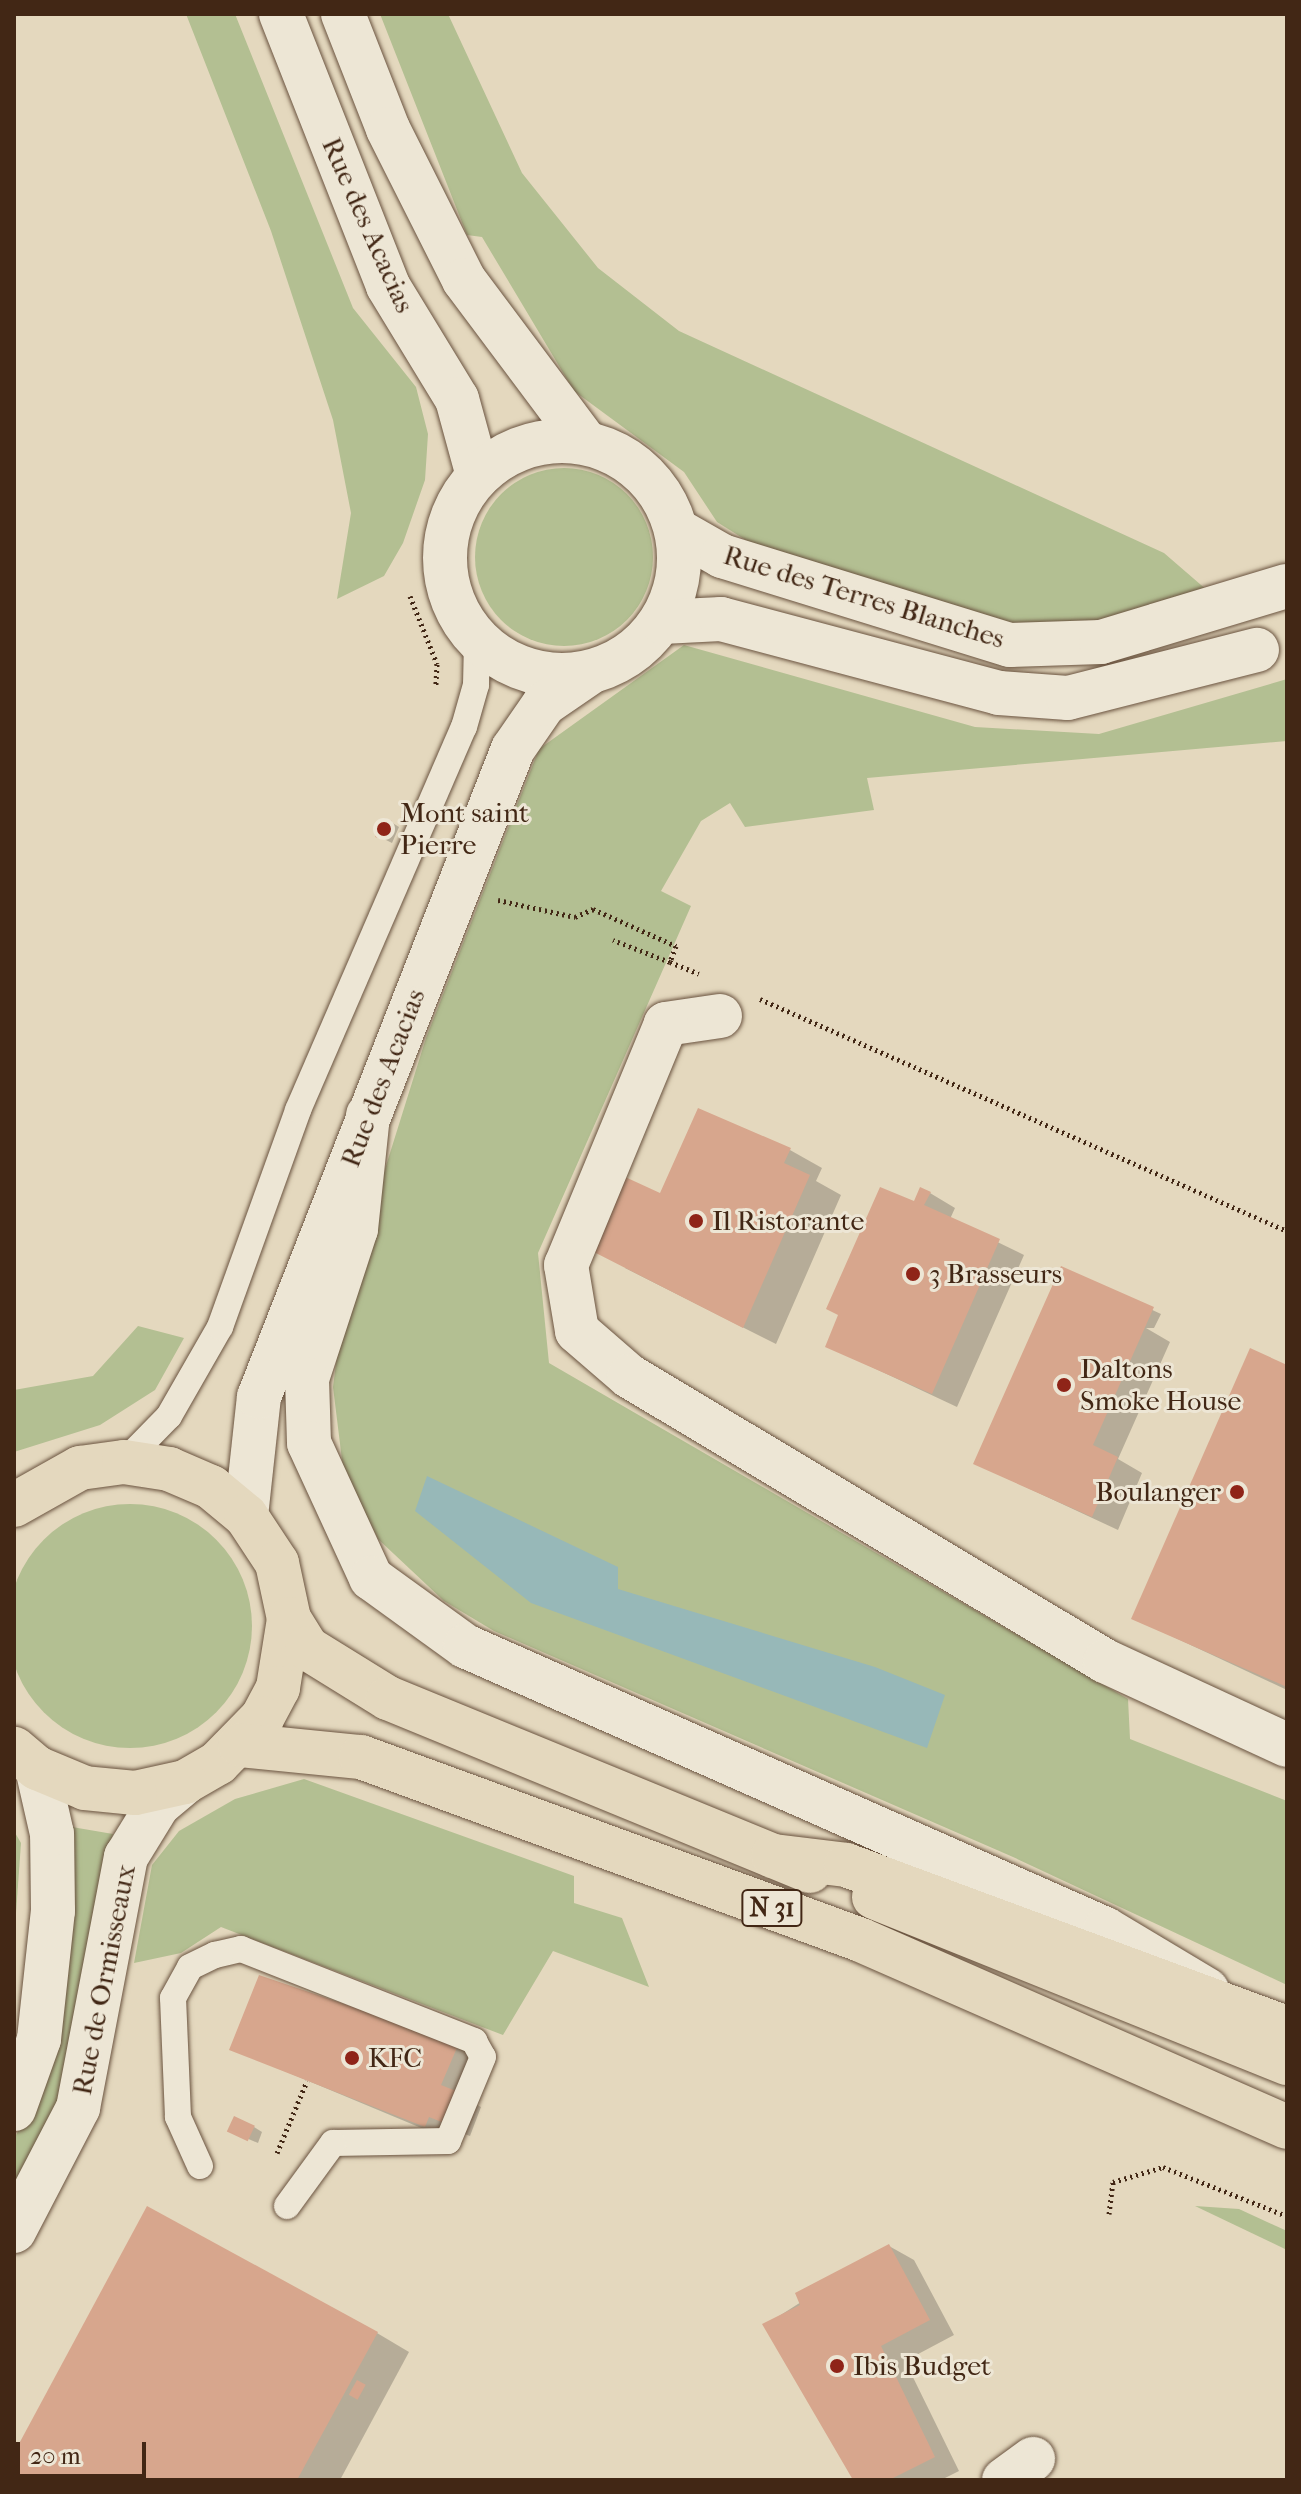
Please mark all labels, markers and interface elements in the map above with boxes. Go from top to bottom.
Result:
street label: Rue des Acacias [314,132,422,318]
street label: Rue des Terres Blanches [719,538,1009,656]
place label: Mont saint Pierre [400,796,529,862]
marker: Mont saint Pierre [375,820,393,838]
street label: Rue des Acacias [334,984,432,1172]
place label: Il Ristorante [712,1204,864,1238]
marker: Il Ristorante [687,1212,705,1230]
place label: 3 Brasseurs [929,1257,1062,1291]
marker: 3 Brasseurs [904,1265,922,1283]
place label: Daltons Smoke House [1080,1352,1241,1418]
marker: Daltons Smoke House [1055,1376,1073,1394]
place label: Boulanger [1095,1475,1221,1509]
marker: Boulanger [1228,1483,1246,1501]
street label: Rue de Ormisseaux [65,1862,143,2098]
road number: N 31 [740,1886,804,1930]
place label: KFC [368,2041,422,2075]
marker: KFC [343,2049,361,2067]
place label: Ibis Budget [853,2349,991,2383]
marker: Ibis Budget [828,2357,846,2375]
scale bar [20,2426,150,2476]
text: 20 m [30,2442,81,2470]

